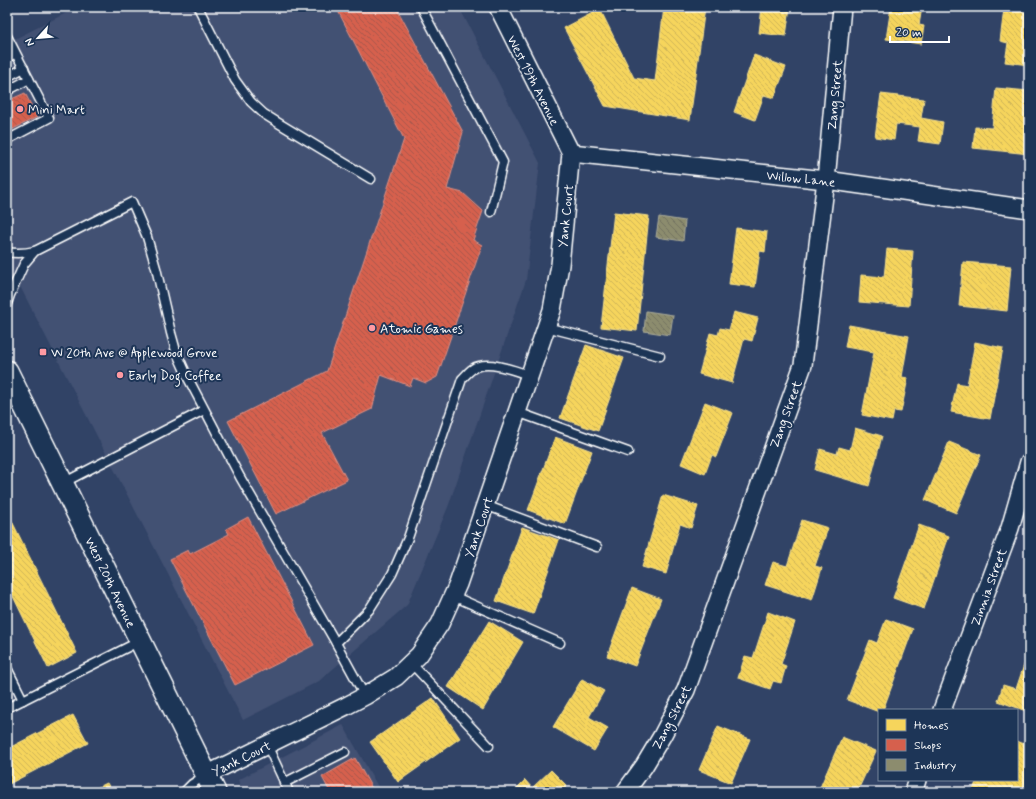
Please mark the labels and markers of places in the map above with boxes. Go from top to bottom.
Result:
place label: Mini Mart [28,102,85,119]
marker: Mini Mart [15,104,25,114]
place label: Atomic Games [380,321,463,338]
marker: Atomic Games [367,323,377,333]
place label: W 20th Ave @ Applewood Grove [51,345,217,363]
marker: W 20th Ave @ Applewood Grove [38,347,48,357]
place label: Early Dog Coffee [128,368,221,387]
marker: Early Dog Coffee [115,370,125,380]

